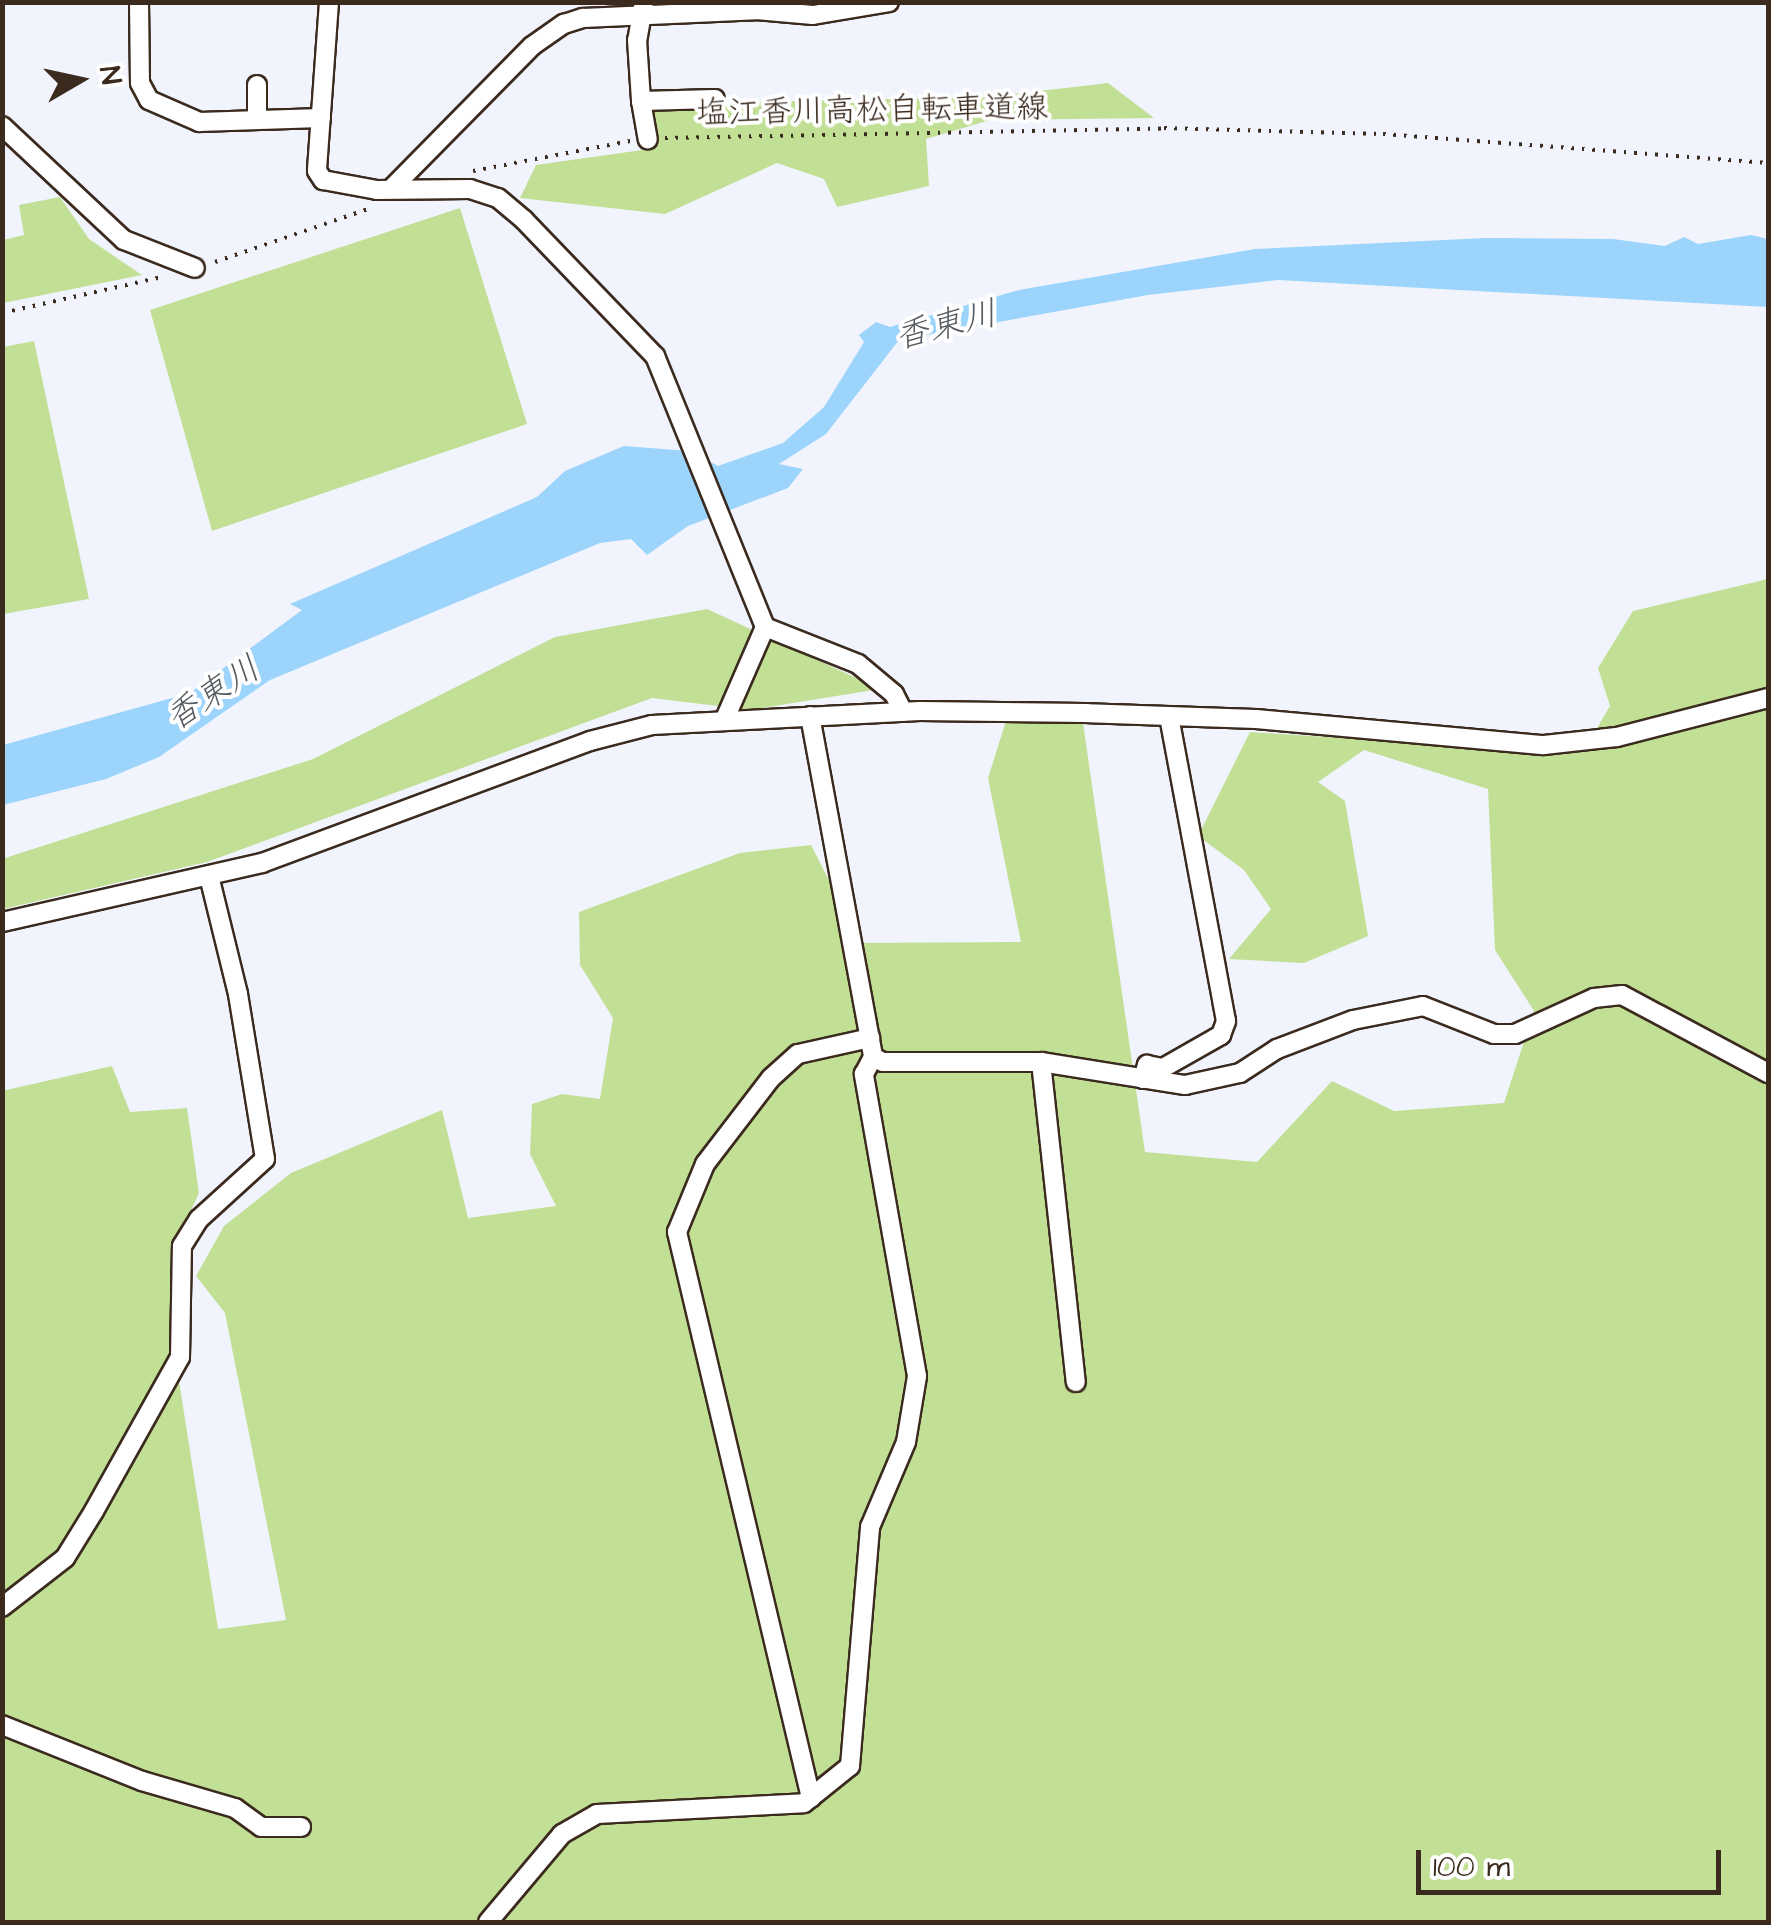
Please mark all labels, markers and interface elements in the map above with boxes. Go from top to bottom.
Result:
north arrow [30,30,130,130]
text: N [89,64,131,87]
street label: 塩江香川高松自転車道線 [696,89,1048,133]
water label: 香東川 [890,293,1002,359]
water label: 香東川 [158,648,268,740]
scale bar [1421,1830,1726,1892]
text: 100 m [1433,1846,1510,1888]

